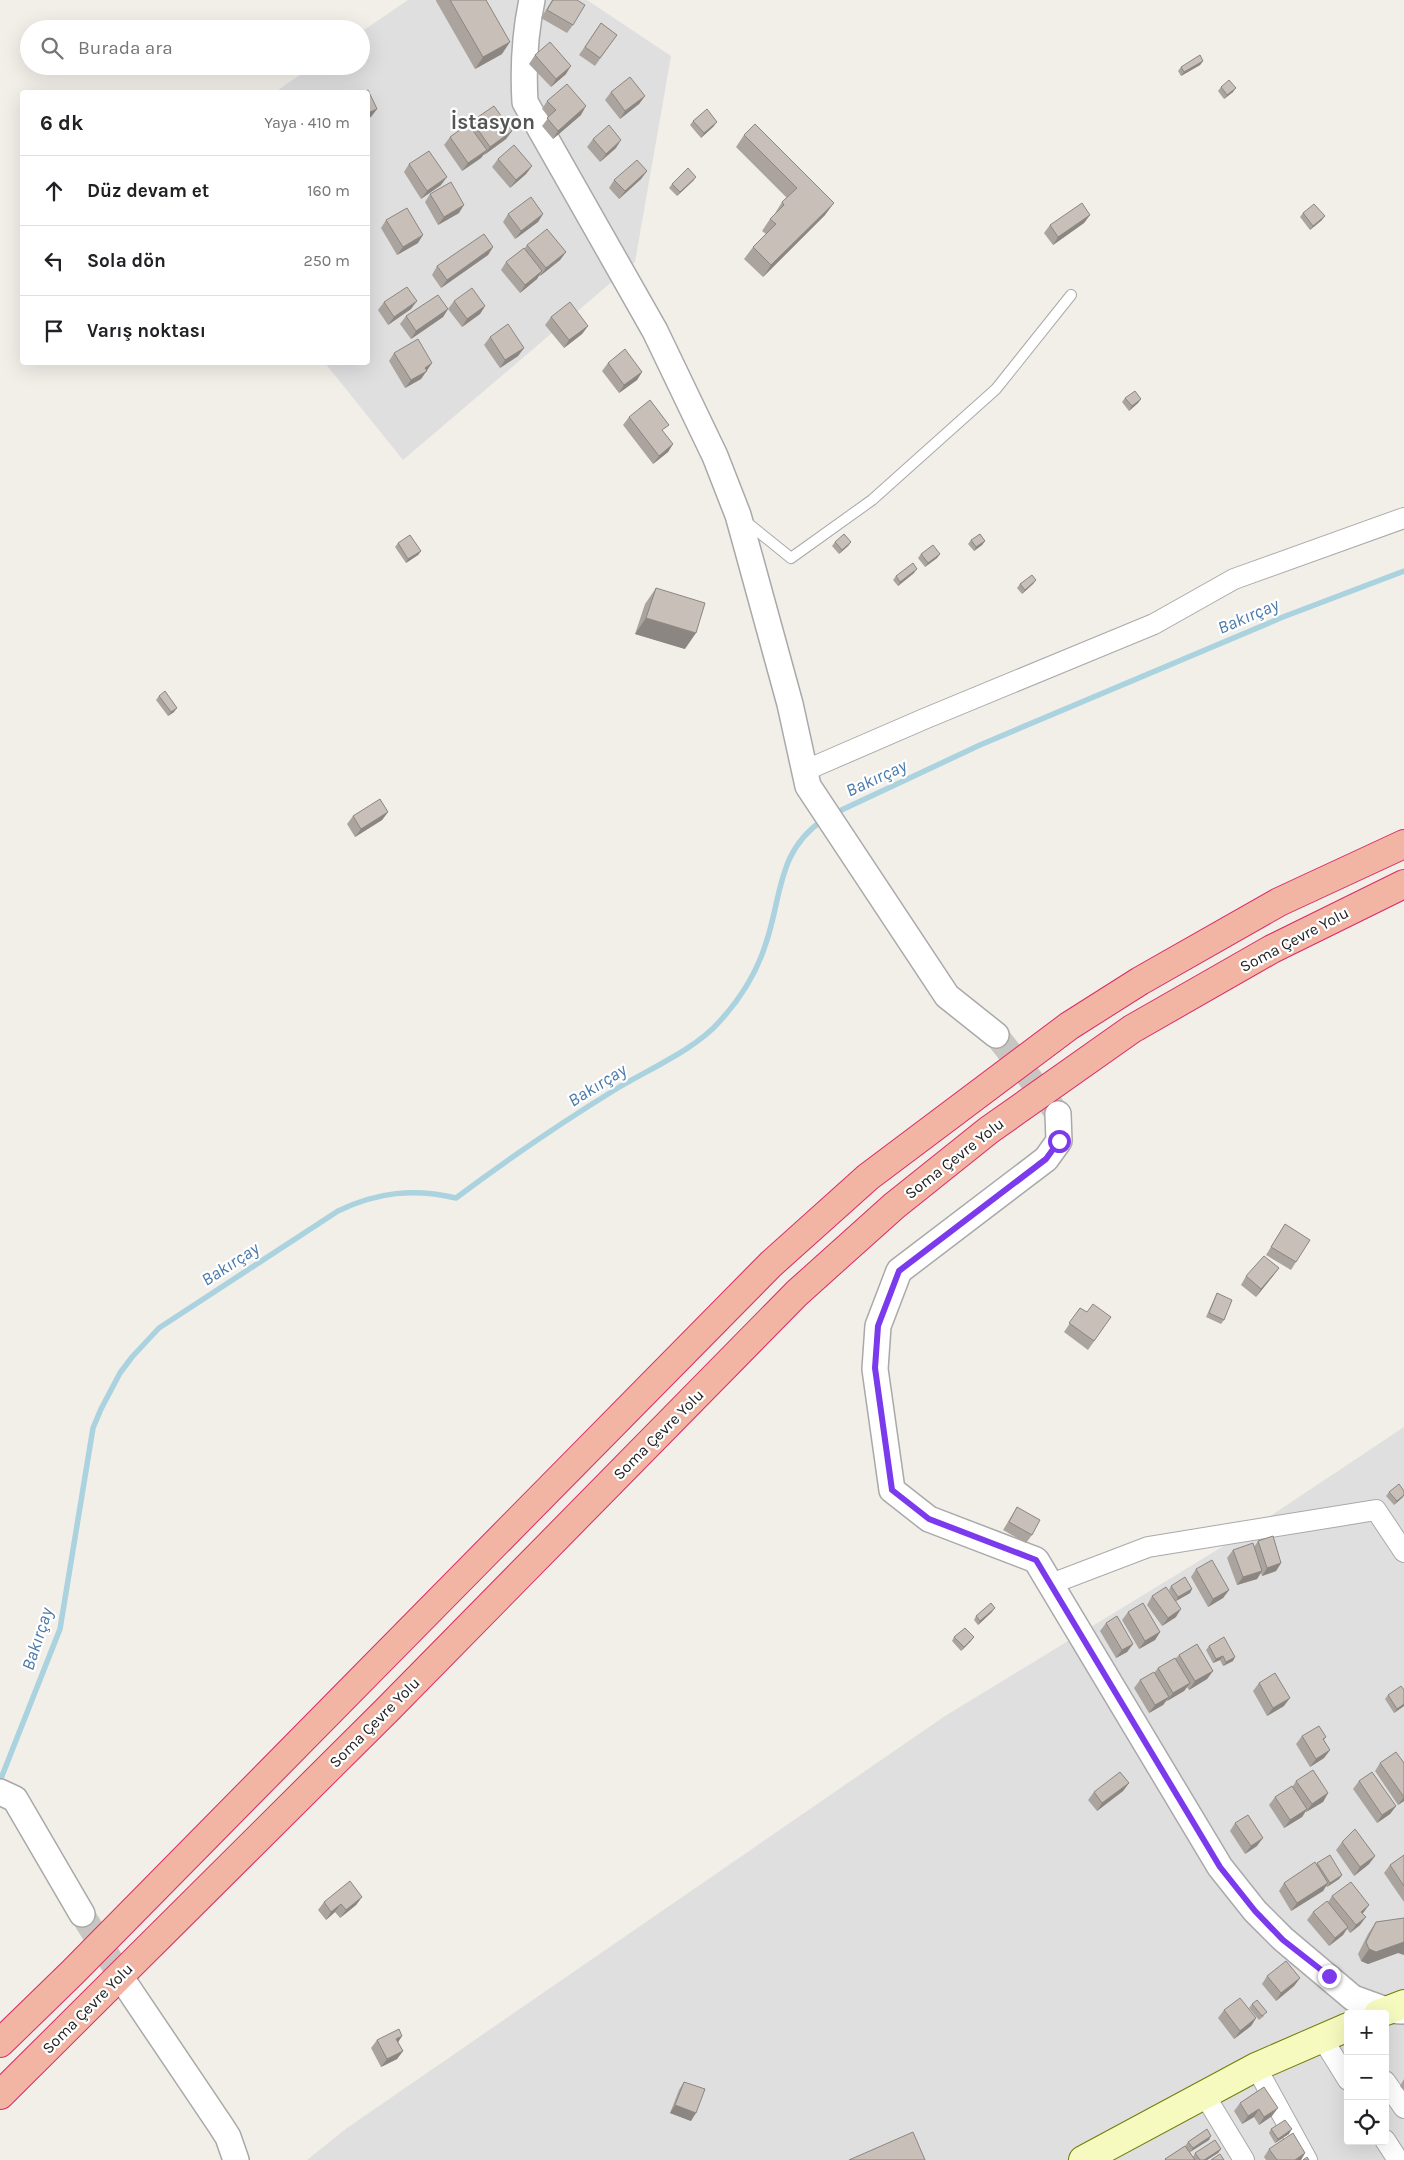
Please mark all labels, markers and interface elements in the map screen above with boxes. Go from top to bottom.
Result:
search box [20,20,370,75]
icon: search [38,34,66,62]
text: Burada ara [78,37,173,59]
district label: İstasyon [451,109,535,134]
text: 6 dk [40,111,83,135]
text: Yaya · 410 m [264,113,350,132]
icon: ahead [40,177,68,205]
text: Düz devam et [87,180,209,202]
text: 160 m [307,181,350,200]
icon: left [40,247,68,275]
text: Sola dön [87,250,166,272]
text: 250 m [303,251,350,270]
icon: arrive [40,317,68,345]
text: Varış noktası [87,320,206,342]
water label: Bakırçay [1214,593,1283,639]
water label: Bakırçay [842,754,911,802]
street label: Soma Çevre Yolu [1237,903,1352,976]
water label: Bakırçay [564,1058,631,1111]
street label: Soma Çevre Yolu [901,1114,1008,1203]
route start [1048,1130,1071,1153]
water label: Bakırçay [197,1237,264,1291]
street label: Soma Çevre Yolu [609,1385,708,1484]
water label: Bakırçay [17,1604,58,1673]
street label: Soma Çevre Yolu [325,1673,424,1772]
street label: Soma Çevre Yolu [38,1959,137,2058]
route end [1318,1965,1341,1988]
map controls [1344,2010,1389,2145]
button: + [1344,2010,1389,2055]
button: − [1344,2055,1389,2100]
button: locate [1344,2100,1389,2145]

